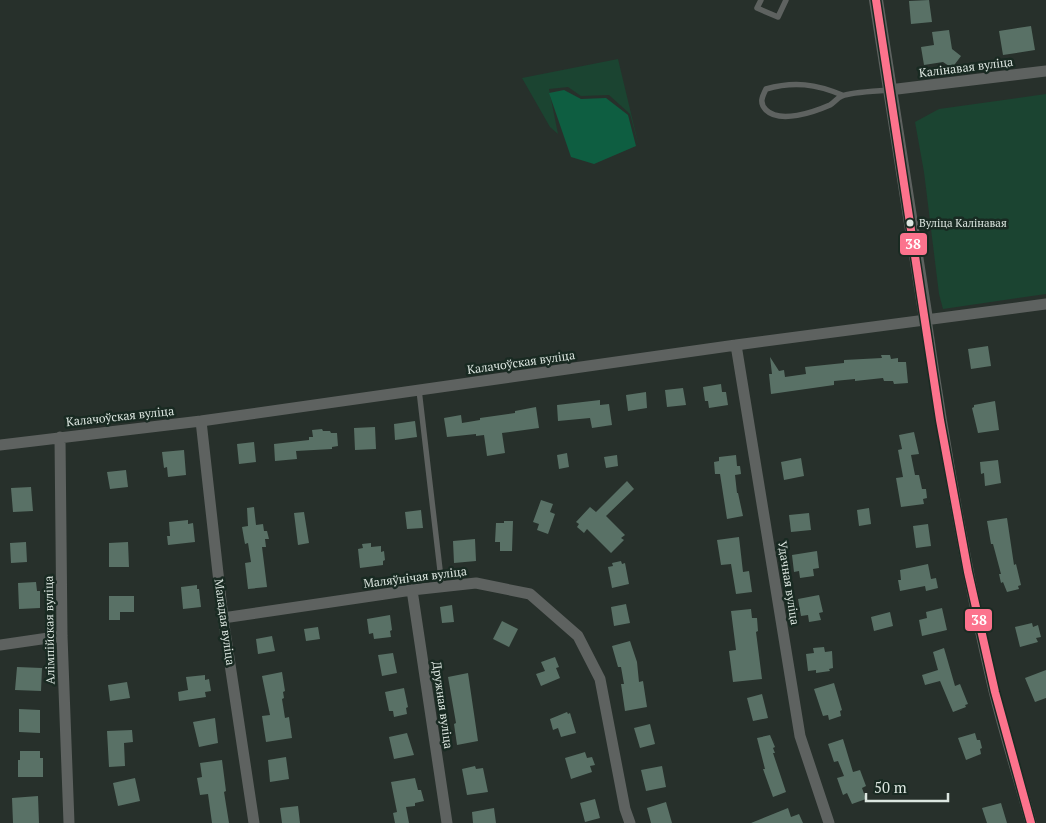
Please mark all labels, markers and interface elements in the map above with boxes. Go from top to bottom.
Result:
street label: Калінавая вуліца [918,54,1014,80]
place label: Вуліца Калінавая [919,216,1007,230]
marker: Вуліца Калінавая [905,218,915,228]
line badge: 38 [899,232,928,256]
text: 38 [905,234,921,253]
street label: Калачоўская вуліца [466,347,576,377]
street label: Калачоўская вуліца [65,403,175,429]
street label: Удачная вуліца [775,540,803,626]
street label: Маляўнічая вуліца [362,563,468,591]
street label: Алімпійская вуліца [41,576,57,684]
street label: Маладая вуліца [212,578,238,666]
line badge: 38 [964,608,993,632]
text: 38 [971,610,987,629]
street label: Дружная вуліца [429,660,457,750]
scale bar [866,770,948,802]
text: 50 m [874,777,907,797]

